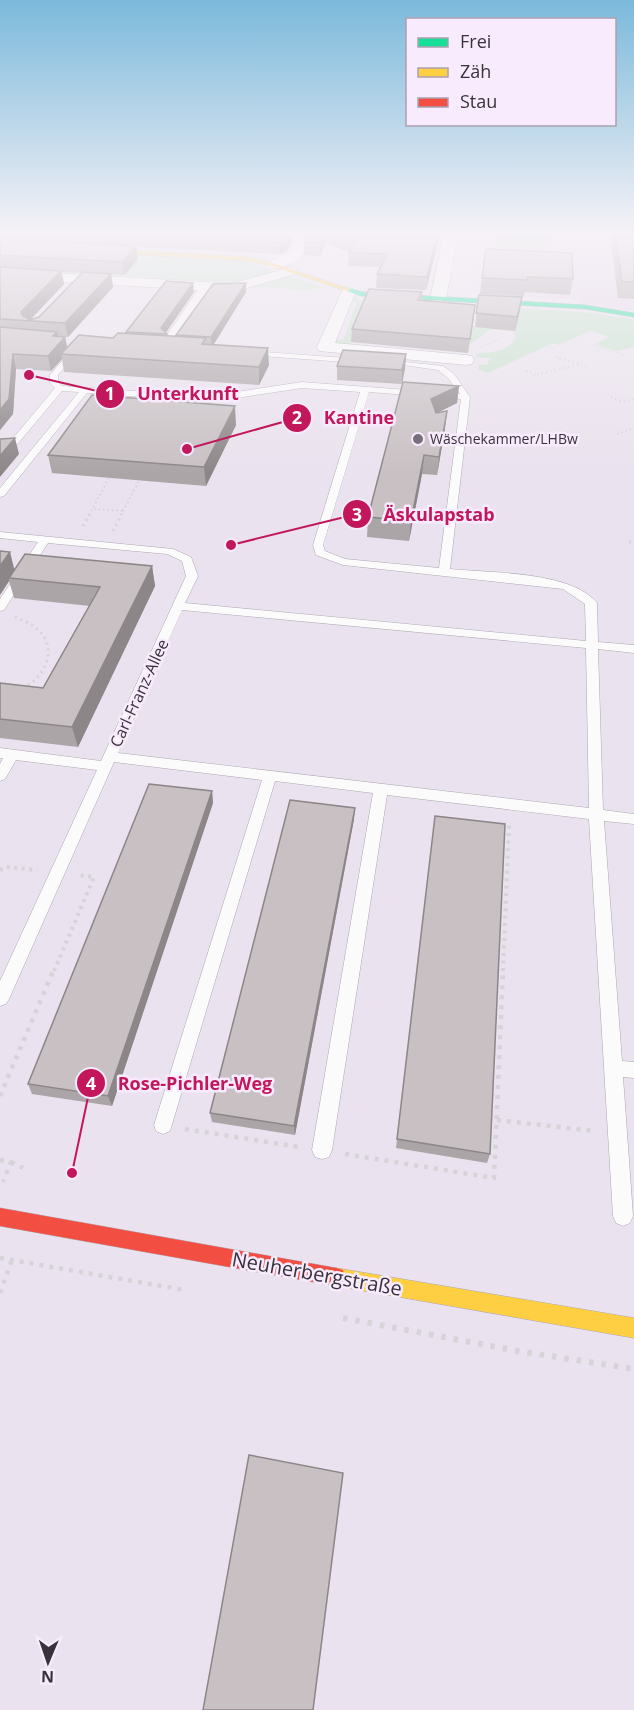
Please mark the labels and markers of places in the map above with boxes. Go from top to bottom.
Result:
callout: Unterkunft [95,376,251,412]
callout: Kantine [282,400,406,436]
place label: Wäschekammer/LHBw [430,429,578,448]
marker: Wäschekammer/LHBw [411,432,425,446]
callout: Äskulapstab [342,496,507,532]
callout: Rose-Pichler-Weg [76,1065,284,1101]

